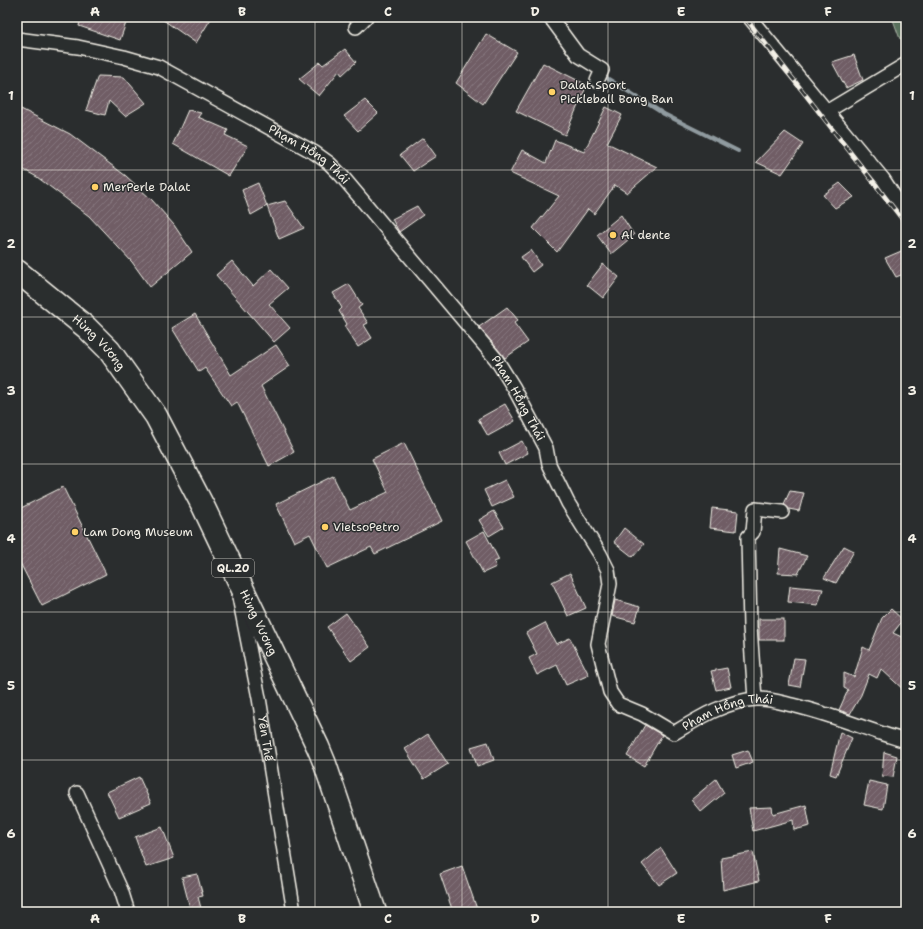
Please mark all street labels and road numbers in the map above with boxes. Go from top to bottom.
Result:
street label: Phạm Hồng Thái [266,121,353,188]
street label: Hùng Vương [69,311,129,374]
street label: Phạm Hồng Thái [488,352,549,444]
road number: QL.20 [212,559,254,577]
street label: Hùng Vương [236,587,281,658]
street label: Phạm Hồng Thái [679,691,774,734]
street label: Yên Thế [254,714,277,763]

